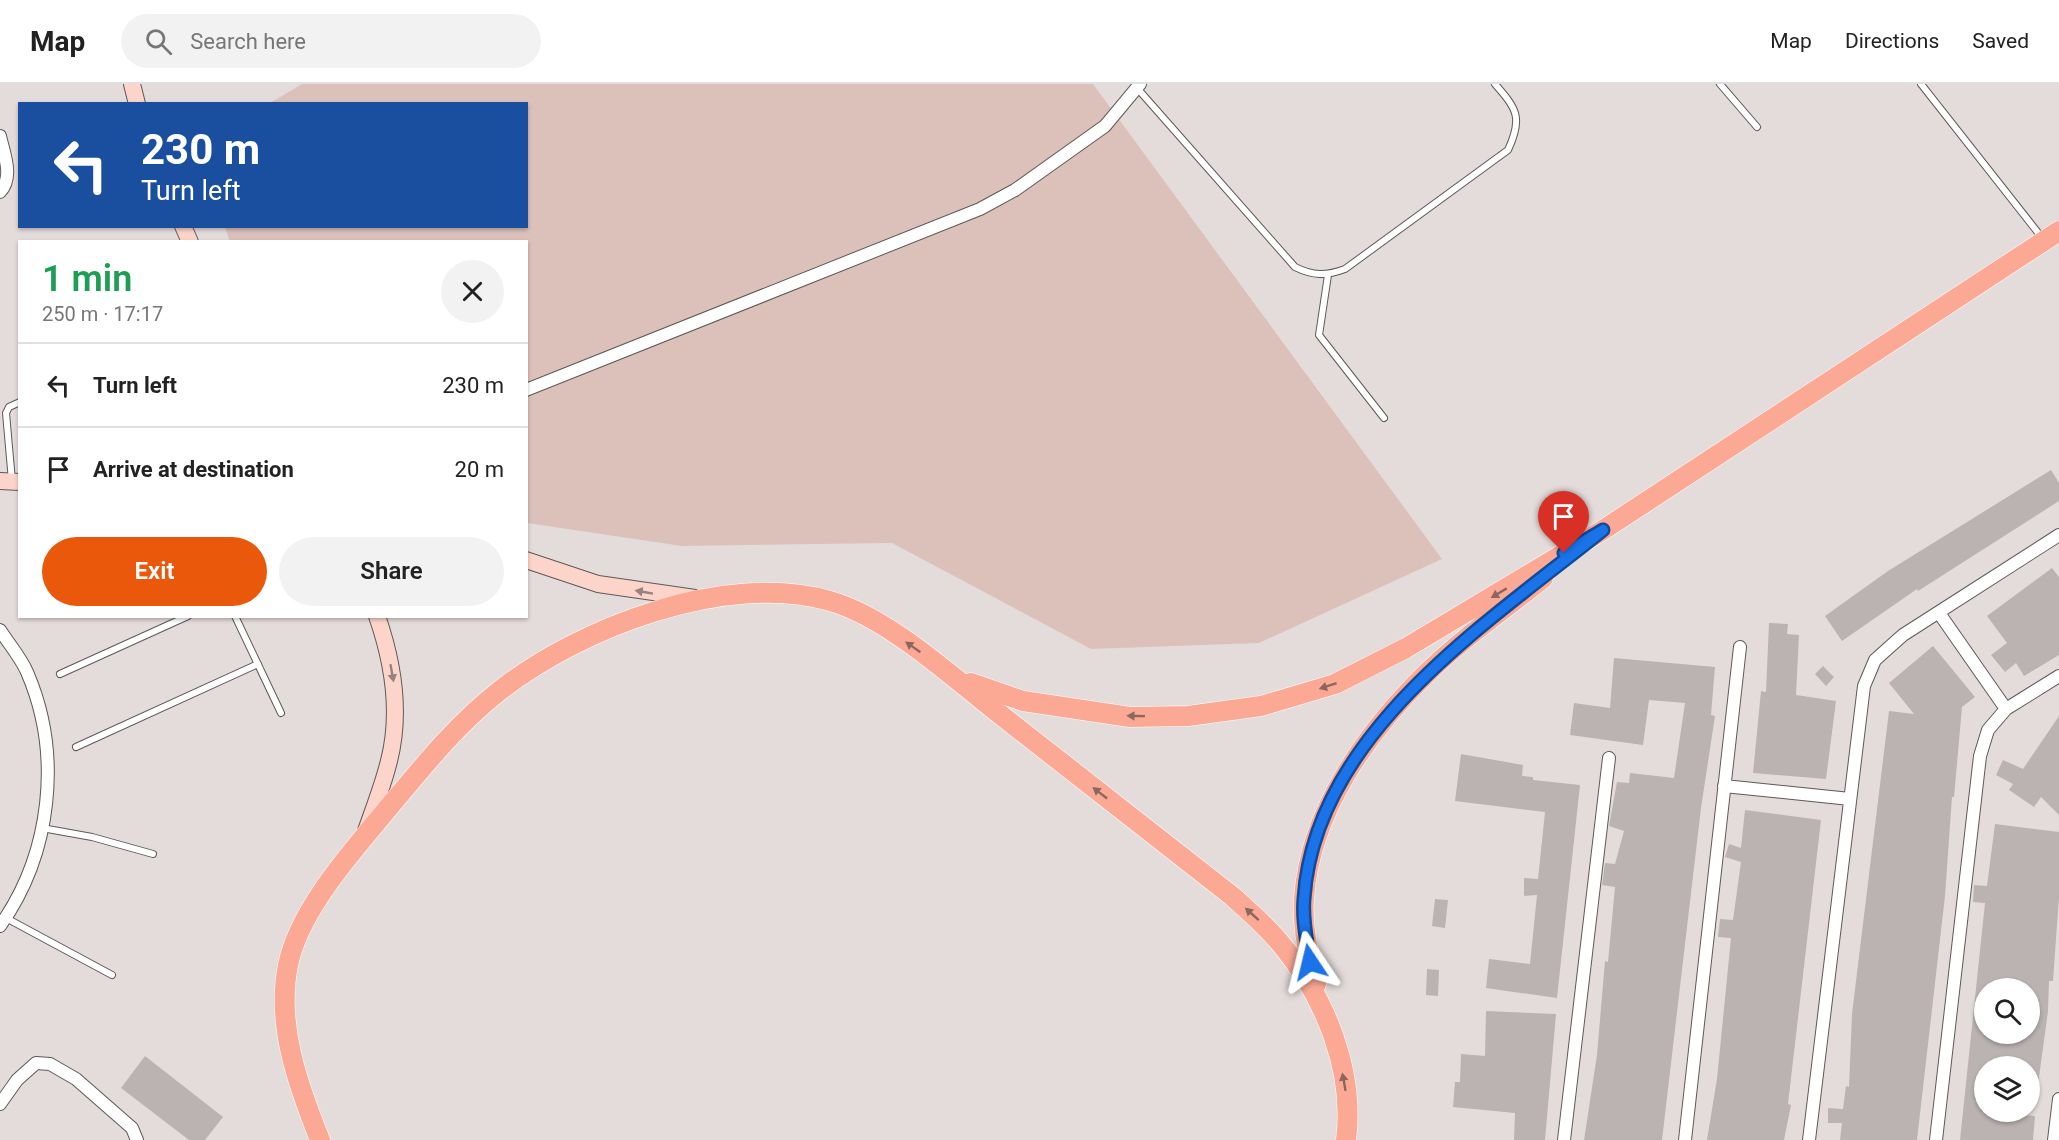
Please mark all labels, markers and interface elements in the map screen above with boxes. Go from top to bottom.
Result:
search box [121,14,541,68]
text: Map [30,25,85,58]
icon: search [142,25,175,58]
text: Search here [190,29,306,54]
text: Map [1770,29,1812,53]
text: Directions [1845,29,1939,53]
text: Saved [1972,29,2029,53]
text: 230 m [141,125,260,174]
icon: left [42,126,120,204]
text: Turn left [141,175,241,207]
text: 1 min [42,258,132,300]
button: close [441,260,504,323]
text: 250 m · 17:17 [42,302,163,326]
icon: left [42,369,75,402]
text: Turn left [93,373,177,398]
text: 230 m [442,373,504,398]
icon: arrive [42,453,75,486]
text: Arrive at destination [93,457,294,482]
text: 20 m [455,457,504,482]
pin [1538,491,1589,553]
icon: arrive [1547,500,1580,533]
button: Exit [42,537,267,606]
button: Share [279,537,504,606]
one-way arrow [634,587,653,596]
one-way arrow [1491,587,1507,598]
one-way arrow [905,642,920,654]
one-way arrow [387,664,396,683]
one-way arrow [1319,681,1337,691]
one-way arrow [1127,712,1146,721]
one-way arrow [1092,786,1108,799]
one-way arrow [1245,908,1260,921]
position arrow [1278,930,1342,994]
map controls [1974,978,2040,1122]
button: search [1974,978,2040,1044]
button: layers [1974,1056,2040,1122]
one-way arrow [1339,1072,1348,1091]

